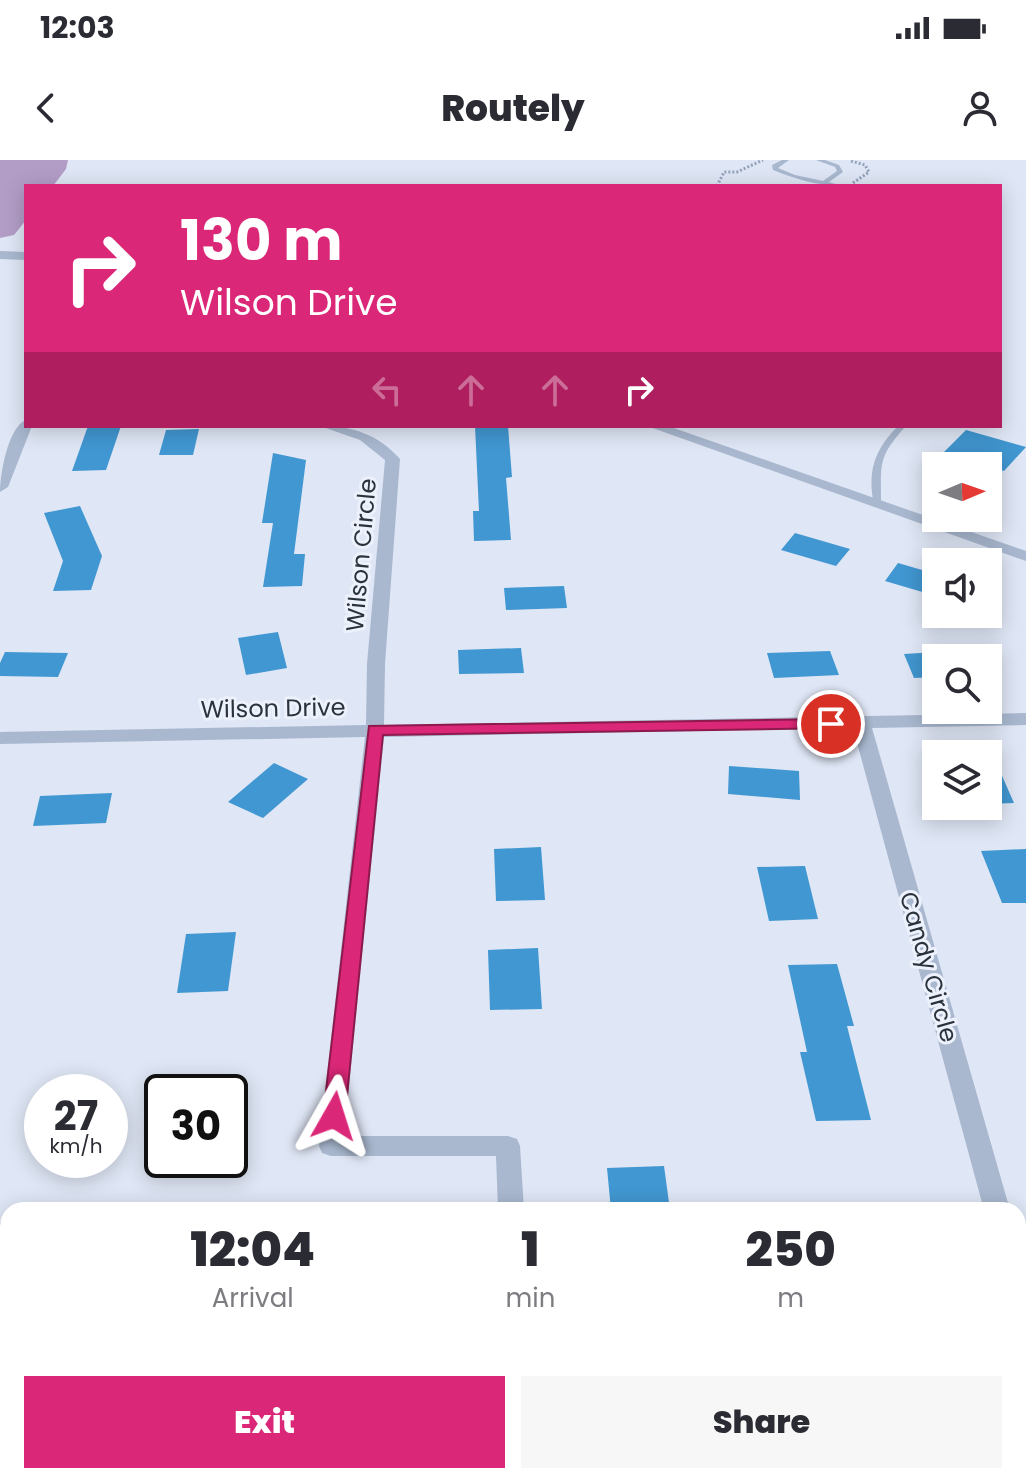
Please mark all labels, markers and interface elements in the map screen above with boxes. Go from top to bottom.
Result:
text: 12:03 [40,6,115,49]
text: Routely [441,83,585,134]
icon: back [24,86,68,130]
icon: person [958,86,1002,130]
text: 130 m [180,201,343,280]
icon: right [48,216,152,320]
text: Wilson Drive [180,277,398,328]
icon: left [365,368,409,412]
icon: ahead [449,368,493,412]
icon: ahead [533,368,577,412]
icon: right [617,368,661,412]
north arrow [922,452,1002,532]
map controls [922,452,1002,820]
street label: Wilson Circle [338,477,384,633]
button: sound [922,548,1002,628]
button: search [922,644,1002,724]
street label: Wilson Drive [200,690,346,726]
pin [797,690,865,758]
icon: arrive [809,702,853,746]
button: layers [922,740,1002,820]
street label: Candy Circle [892,888,966,1046]
speed limit sign: 30 [144,1074,248,1178]
position arrow [292,1074,376,1158]
text: 27 [54,1088,98,1144]
text: km/h [49,1132,103,1160]
text: 12:04 [190,1216,315,1283]
text: 1 [521,1216,540,1283]
text: 250 [745,1216,836,1283]
text: Arrival [212,1280,294,1316]
text: min [505,1280,555,1316]
text: m [777,1280,804,1316]
button: Exit [24,1376,505,1468]
button: Share [521,1376,1002,1468]

